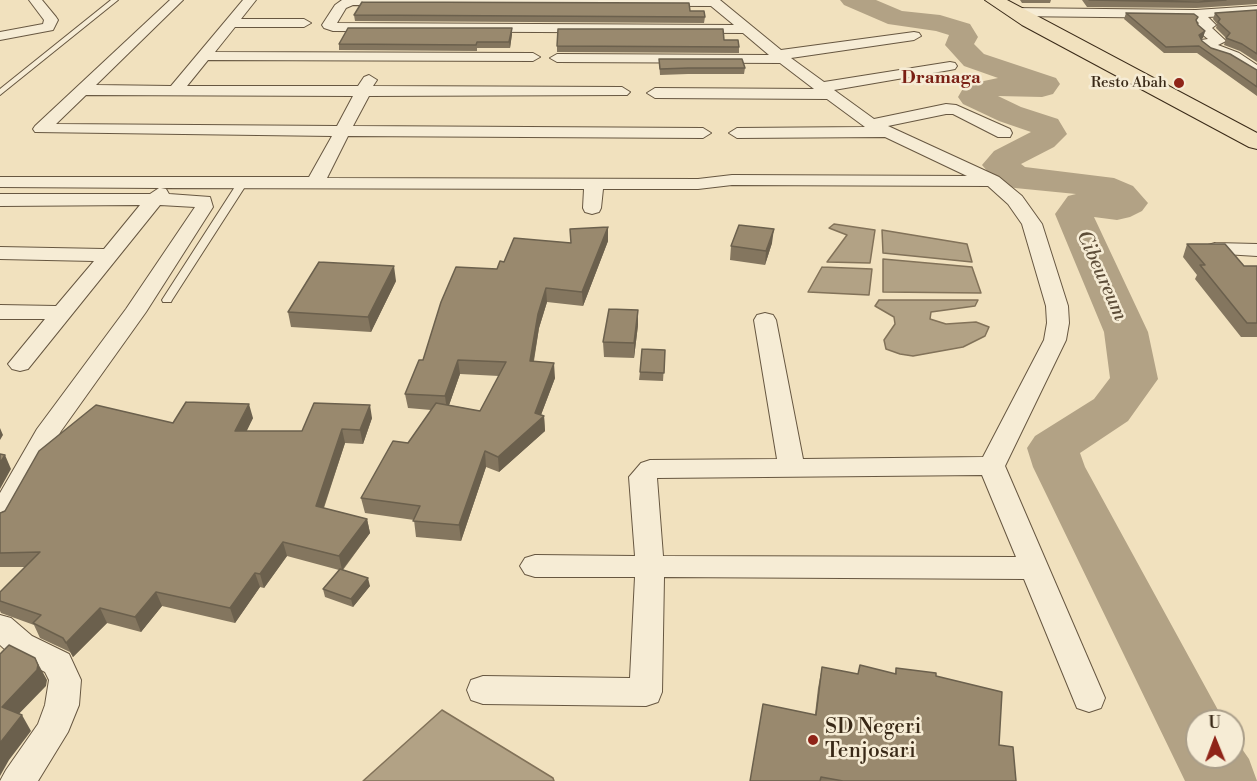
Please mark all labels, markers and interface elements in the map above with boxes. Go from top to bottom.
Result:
district label: Dramaga [901,68,981,90]
place label: Resto Abah [1091,74,1167,92]
marker: Resto Abah [1172,76,1186,90]
water label: Cibeureum [1070,227,1132,325]
north arrow [1185,709,1245,769]
text: U [1208,713,1221,733]
place label: SD Negeri Tenjosari [825,715,921,765]
marker: SD Negeri Tenjosari [806,733,820,747]

